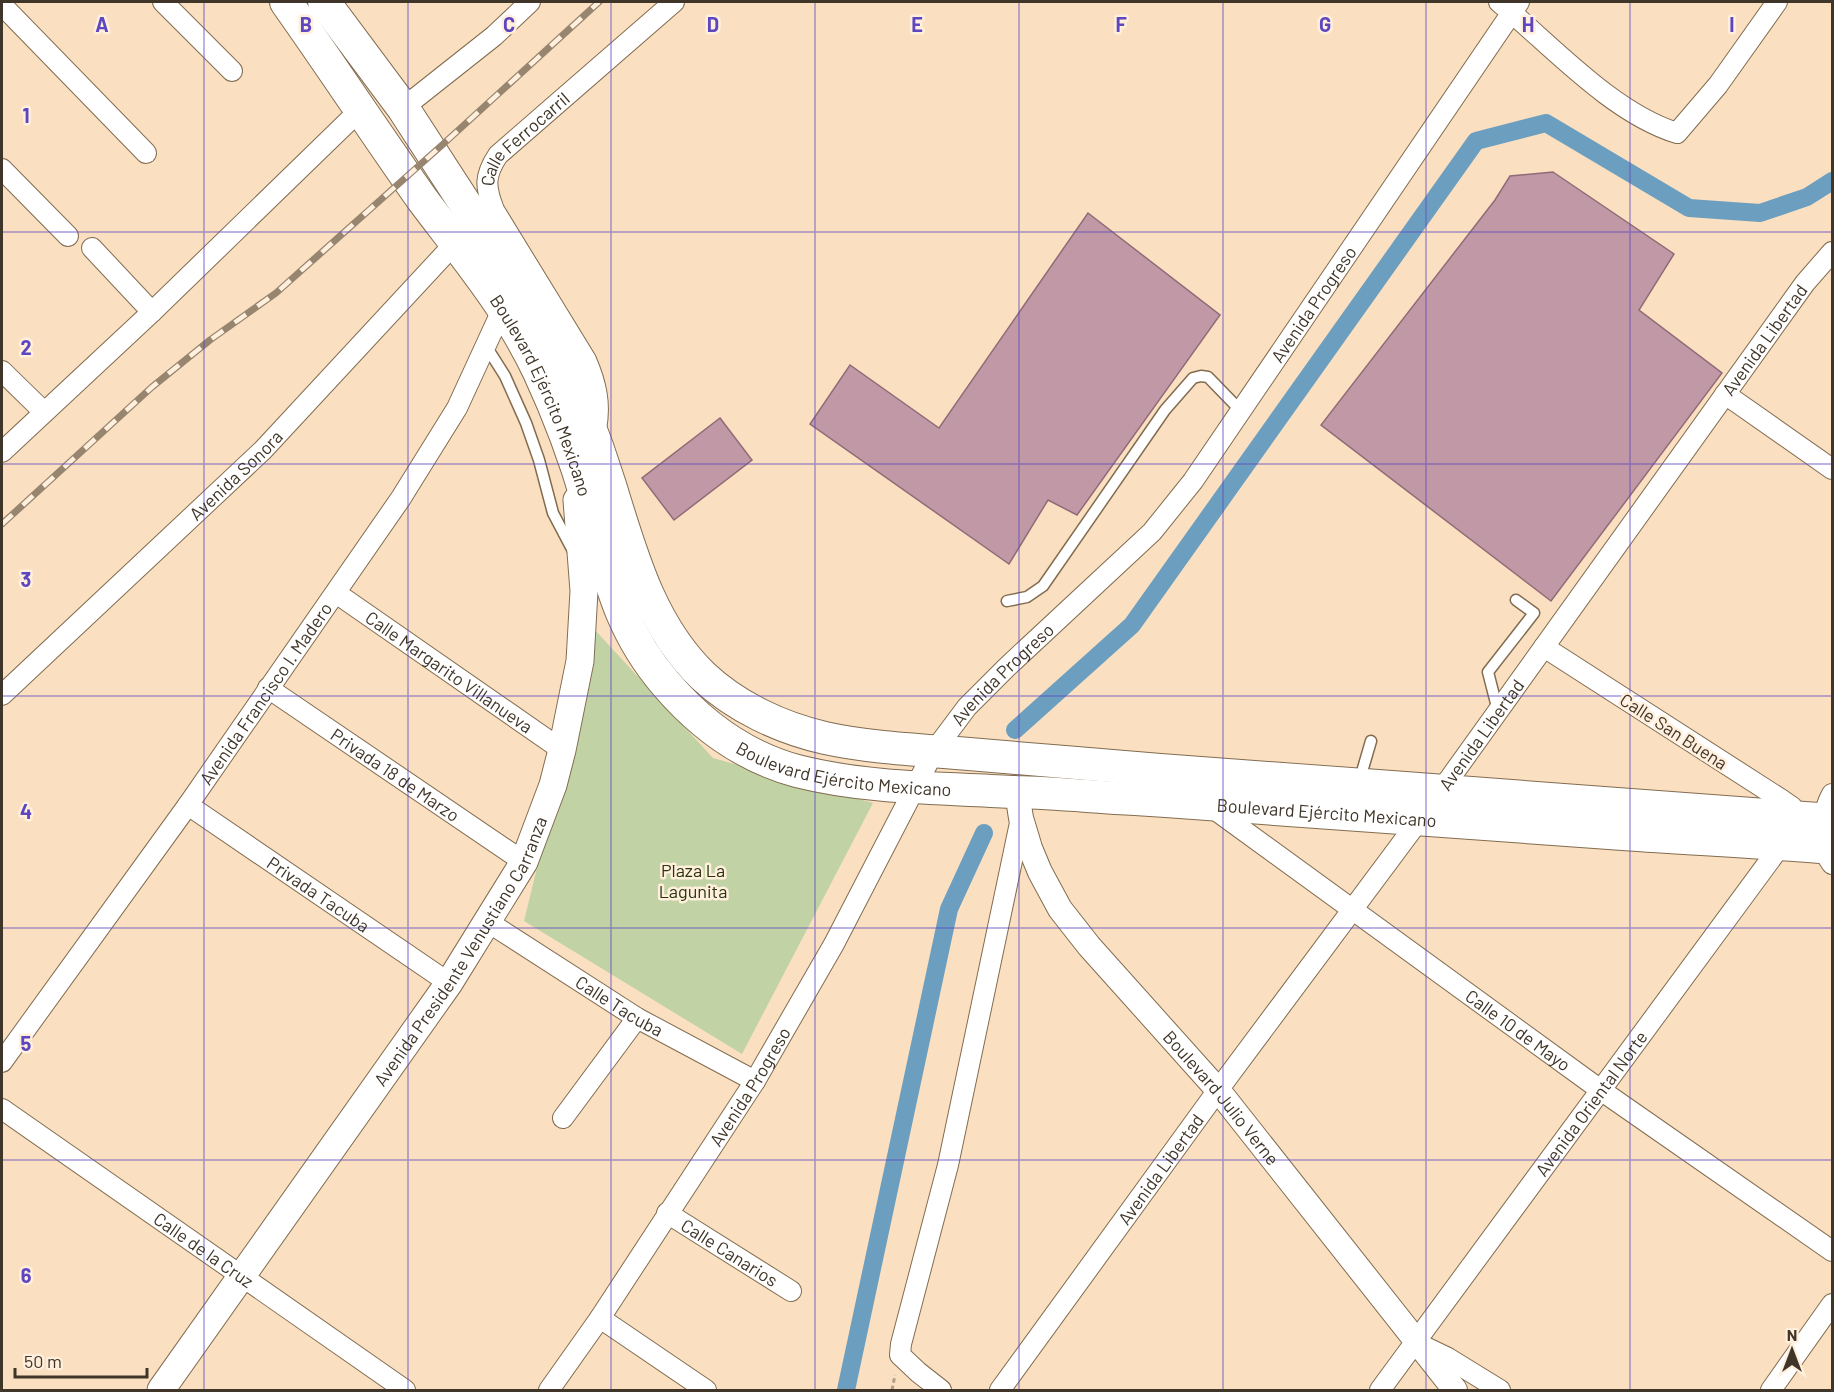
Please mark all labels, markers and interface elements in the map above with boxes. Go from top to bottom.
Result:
text: A [95,12,109,36]
text: B [300,12,312,36]
text: C [503,12,515,36]
text: D [707,12,719,36]
text: E [911,12,923,36]
text: F [1115,12,1127,36]
text: G [1319,12,1331,36]
text: H [1522,12,1534,36]
text: I [1729,12,1735,36]
street label: Calle Ferrocarril [476,87,574,187]
text: 1 [22,103,30,127]
street label: Avenida Progreso [1266,242,1361,367]
street label: Avenida Libertad [1717,280,1812,400]
street label: Boulevard Ejército Mexicano [486,290,596,499]
text: 2 [20,335,32,359]
street label: Avenida Sonora [185,425,287,525]
text: 3 [21,567,31,591]
street label: Avenida Francisco I. Madero [194,598,336,789]
street label: Calle Margarito Villanueva [361,606,537,737]
street label: Avenida Progreso [946,618,1058,730]
street label: Avenida Libertad [1434,675,1528,795]
street label: Calle San Buena [1616,688,1732,774]
street label: Privada 18 de Marzo [327,723,464,826]
street label: Boulevard Ejército Mexicano [732,736,952,800]
street label: Boulevard Ejército Mexicano [1216,794,1437,831]
text: 4 [20,799,32,823]
street label: Avenida Presidente Venustiano Carranza [369,813,551,1090]
street label: Privada Tacuba [263,851,374,937]
park label: Plaza La Lagunita [659,859,727,902]
street label: Calle Tacuba [572,970,667,1041]
street label: Calle 10 de Mayo [1461,985,1575,1076]
street label: Avenida Progreso [704,1023,795,1150]
street label: Boulevard Julio Verne [1159,1026,1284,1169]
street label: Avenida Oriental Norte [1530,1026,1652,1180]
text: 5 [21,1031,32,1055]
street label: Avenida Libertad [1113,1109,1208,1229]
street label: Calle de la Cruz [150,1207,258,1292]
street label: Calle Canarios [677,1214,782,1291]
text: 6 [21,1263,32,1287]
north arrow [1762,1320,1822,1380]
text: N [1787,1325,1797,1344]
scale bar [15,1341,147,1379]
text: 50 m [24,1350,62,1372]

